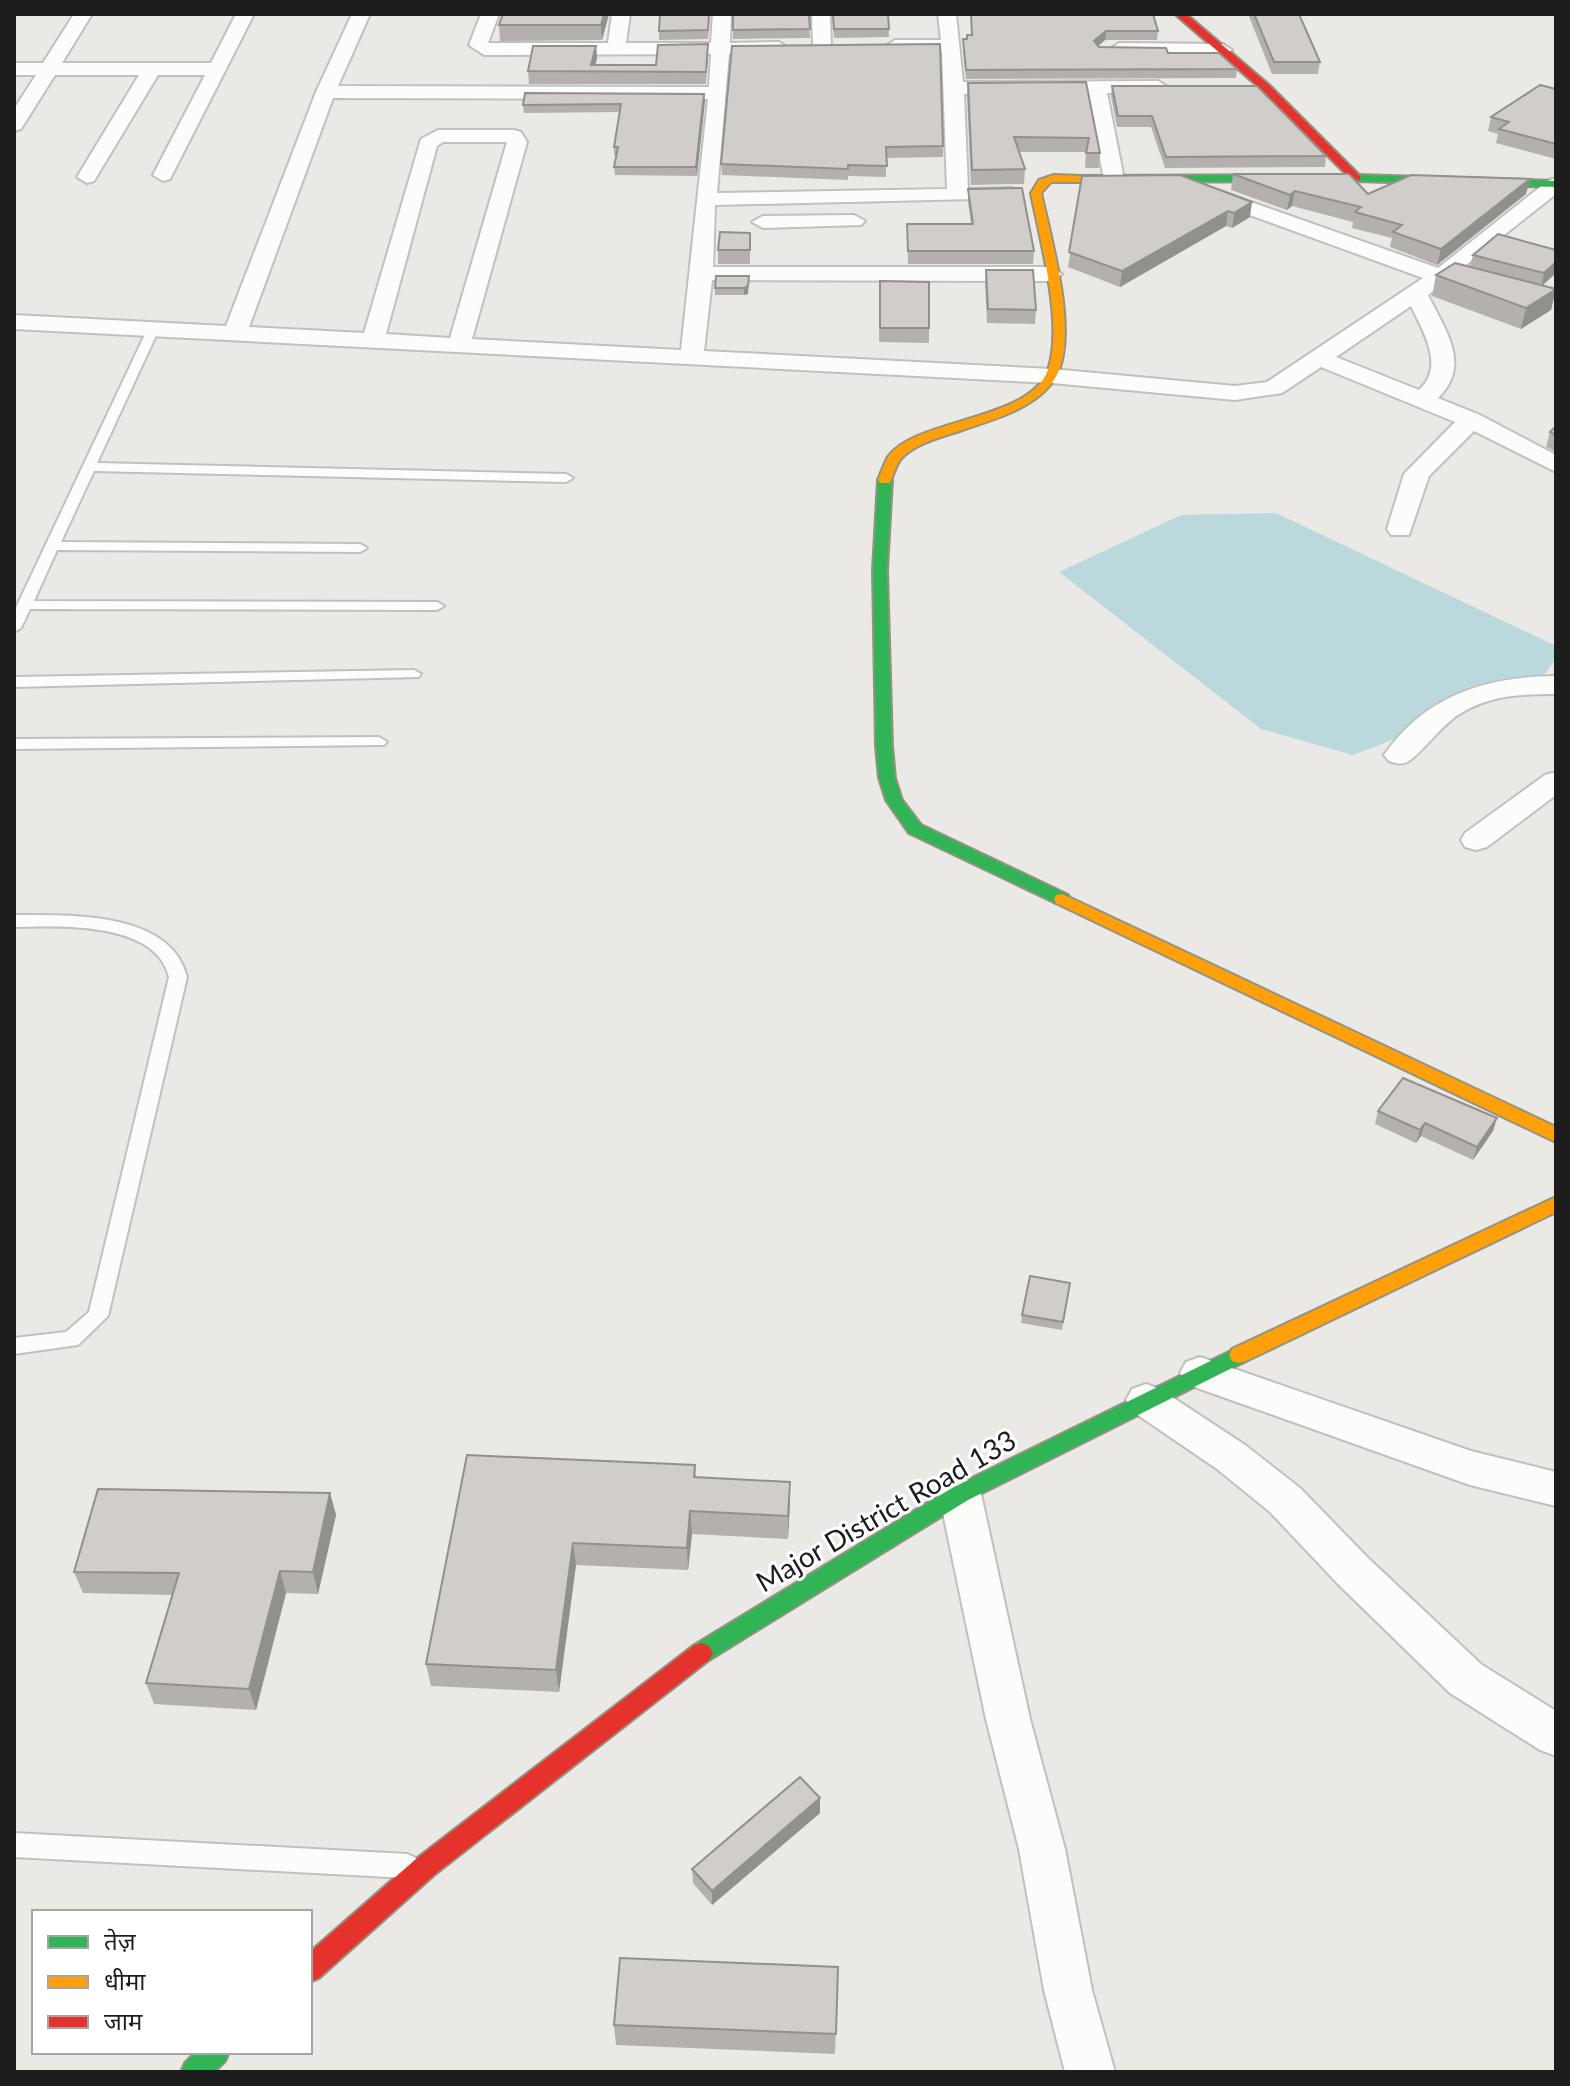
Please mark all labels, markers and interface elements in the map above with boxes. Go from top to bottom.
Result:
street label: Major District Road 133 [750,1422,1021,1598]
legend [32,1910,312,2054]
text: तेज़ [104,1926,137,1955]
text: धीमा [104,1966,146,1995]
text: जाम [104,2006,143,2035]

